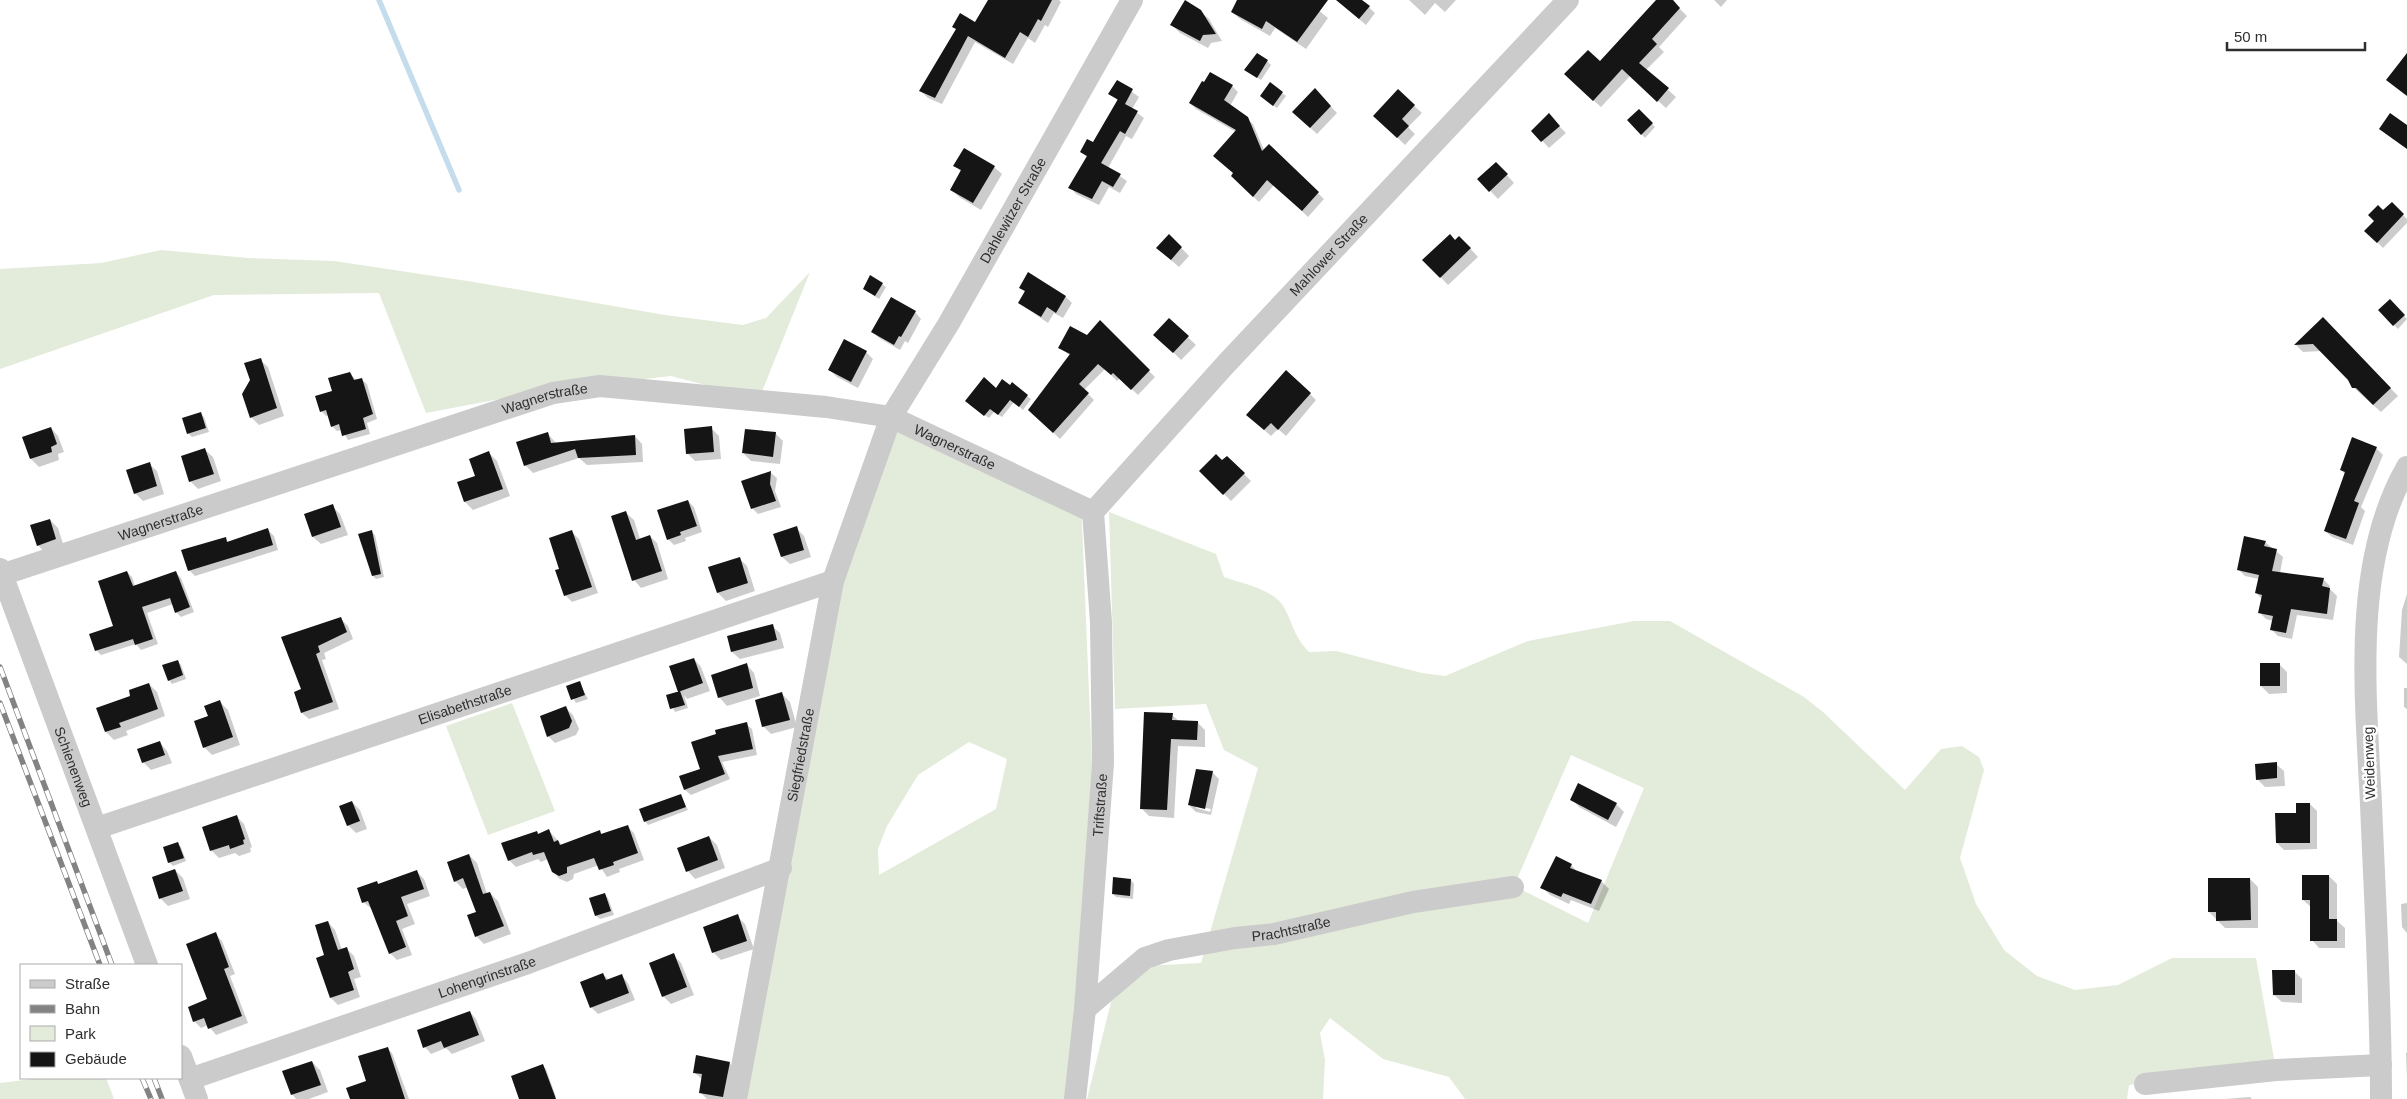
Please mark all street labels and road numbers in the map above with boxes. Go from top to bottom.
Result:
street label: Dahlewitzer Straße [977,154,1049,266]
street label: Mahlower Straße [1286,210,1371,299]
street label: Wagnerstraße [500,380,589,417]
street label: Wagnerstraße [911,421,998,473]
street label: Wagnerstraße [116,501,205,544]
street label: Elisabethstraße [416,681,514,728]
street label: Siegfriedstraße [784,707,817,803]
street label: Schienenweg [51,725,96,809]
street label: Weidenweg [2360,726,2378,800]
street label: Triftstraße [1090,773,1110,837]
street label: Prachtstraße [1251,913,1332,944]
street label: Lohengrinstraße [436,953,538,1001]

